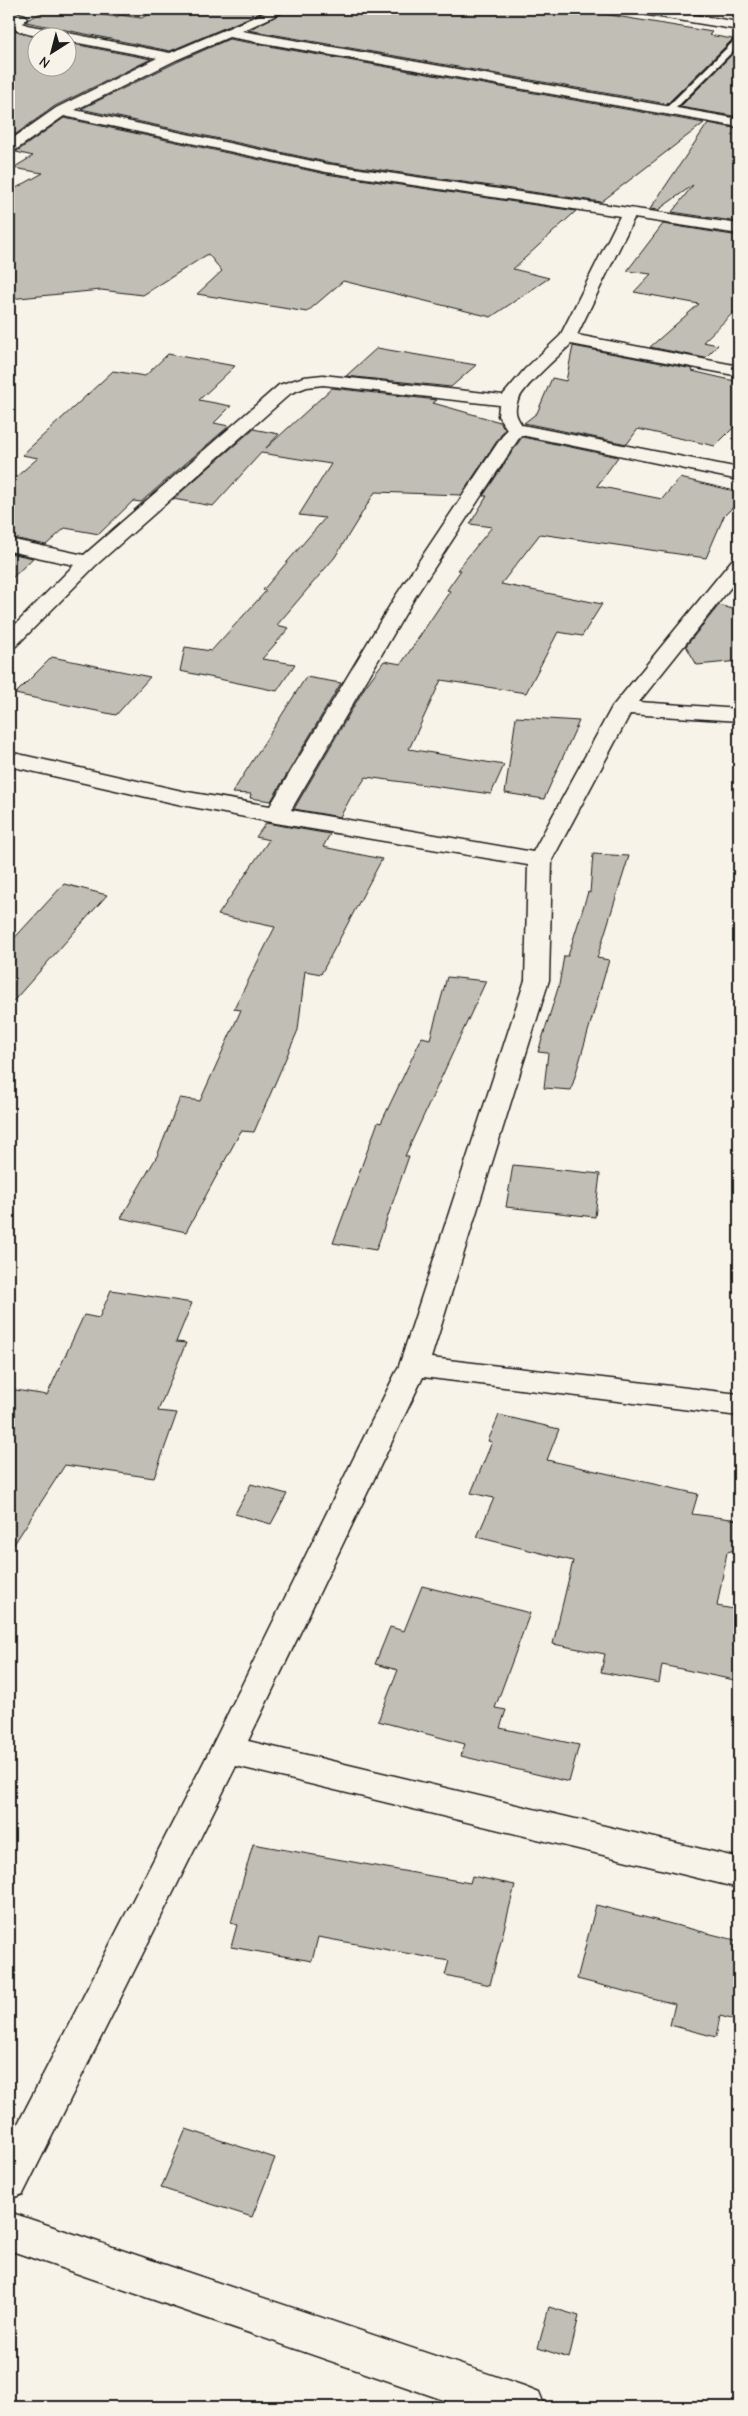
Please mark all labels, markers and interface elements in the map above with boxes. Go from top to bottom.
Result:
north arrow [28,28,78,78]
text: N [36,53,53,72]

